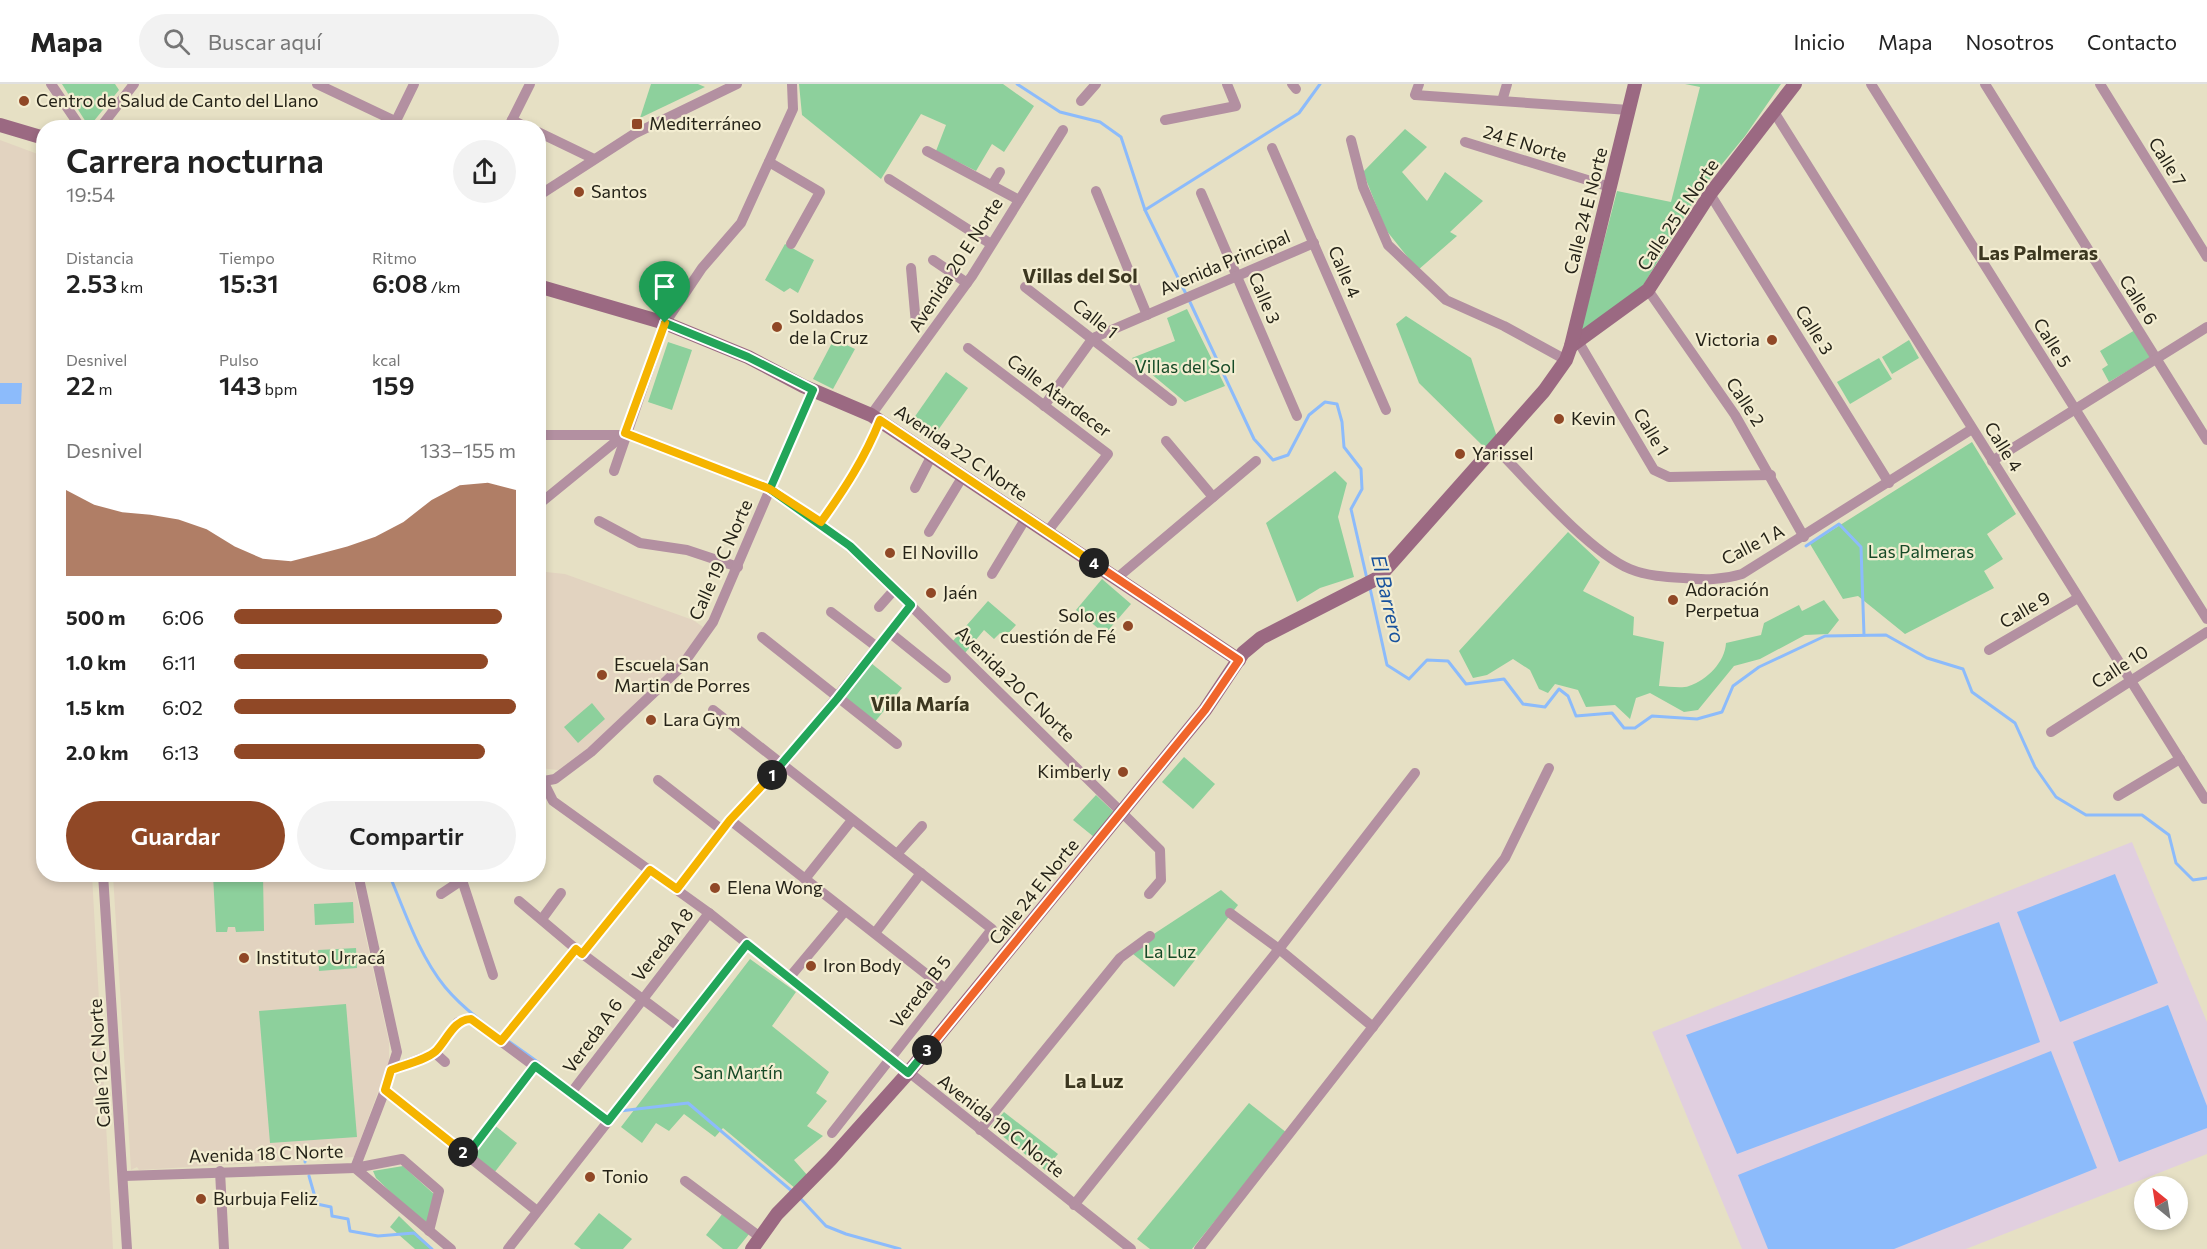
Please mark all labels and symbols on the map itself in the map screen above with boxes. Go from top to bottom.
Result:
place label: Centro de Salud de Canto del Llano [36,89,319,111]
marker: Centro de Salud de Canto del Llano [17,94,31,108]
place label: Mediterráneo [649,112,762,134]
marker: Mediterráneo [630,117,644,131]
street label: 24 E Norte [1481,120,1570,166]
street label: Calle 7 [2144,133,2191,190]
street label: Calle 24 E Norte [1559,145,1611,277]
street label: Calle 25 E Norte [1632,154,1723,274]
place label: Santos [591,180,647,202]
marker: Santos [572,185,586,199]
street label: Avenida 20 E Norte [903,193,1007,336]
street label: Avenida Principal [1156,225,1293,300]
district label: Las Palmeras [1978,240,2098,264]
street label: Calle 4 [1324,242,1366,301]
pin [639,261,690,323]
district label: Villas del Sol [1022,263,1138,287]
street label: Calle 3 [1244,268,1286,327]
street label: Calle 6 [2115,270,2163,329]
street label: Calle 1 [1069,294,1123,343]
street label: Calle 3 [1791,301,1839,358]
place label: Soldados de la Cruz [789,305,868,348]
street label: Calle 5 [2029,314,2077,371]
marker: Soldados de la Cruz [770,320,784,334]
place label: Victoria [1695,328,1760,350]
marker: Victoria [1765,333,1779,347]
street label: Calle Atardecer [1003,349,1116,442]
park label: Villas del Sol [1135,355,1235,377]
street label: Calle 2 [1722,373,1770,430]
street label: Avenida 22 C Norte [891,399,1032,505]
street label: Calle 1 [1629,404,1675,459]
place label: Kevin [1571,407,1616,429]
marker: Kevin [1552,412,1566,426]
street label: Calle 4 [1980,417,2028,476]
place label: Yarissel [1472,442,1534,464]
marker: Yarissel [1453,447,1467,461]
street label: Calle 19 C Norte [684,496,757,623]
street label: Calle 1 A [1718,519,1788,569]
park label: Las Palmeras [1868,540,1974,562]
place label: El Novillo [902,541,978,563]
marker: El Novillo [883,546,897,560]
pin: 4 [1079,548,1109,578]
water label: El Barrero [1367,552,1411,645]
place label: Adoración Perpetua [1685,578,1769,621]
place label: Jaén [943,581,977,603]
marker: Jaén [924,586,938,600]
street label: Calle 9 [1995,586,2054,632]
marker: Adoración Perpetua [1666,593,1680,607]
place label: Solo es cuestión de Fé [1000,604,1116,647]
marker: Solo es cuestión de Fé [1121,619,1135,633]
street label: Avenida 20 C Norte [951,621,1080,746]
street label: Calle 10 [2087,640,2152,693]
place label: Escuela San Martin de Porres [614,653,750,696]
marker: Escuela San Martin de Porres [595,668,609,682]
district label: Villa María [871,691,970,715]
place label: Lara Gym [663,708,740,730]
marker: Lara Gym [644,713,658,727]
pin: 1 [757,760,787,790]
place label: Kimberly [1037,760,1111,782]
marker: Kimberly [1116,765,1130,779]
street label: Calle 24 E Norte [984,834,1083,949]
place label: Elena Wong [727,876,823,898]
marker: Elena Wong [708,881,722,895]
street label: Vereda A 8 [627,903,698,985]
park label: La Luz [1144,940,1196,962]
place label: Instituto Urracá [256,946,385,968]
marker: Instituto Urracá [237,951,251,965]
street label: Vereda B 5 [885,951,955,1032]
place label: Iron Body [823,954,902,976]
marker: Iron Body [804,959,818,973]
street label: Vereda A 6 [558,994,627,1077]
street label: Calle 12 C Norte [84,998,114,1128]
pin: 3 [912,1035,942,1065]
park label: San Martín [693,1061,783,1083]
district label: La Luz [1064,1068,1124,1092]
street label: Avenida 19 C Norte [934,1069,1069,1181]
pin: 2 [448,1137,478,1167]
street label: Avenida 18 C Norte [188,1139,344,1167]
place label: Tonio [602,1165,649,1187]
marker: Tonio [583,1170,597,1184]
north arrow [2134,1176,2188,1230]
place label: Burbuja Feliz [213,1187,318,1209]
marker: Burbuja Feliz [194,1192,208,1206]

